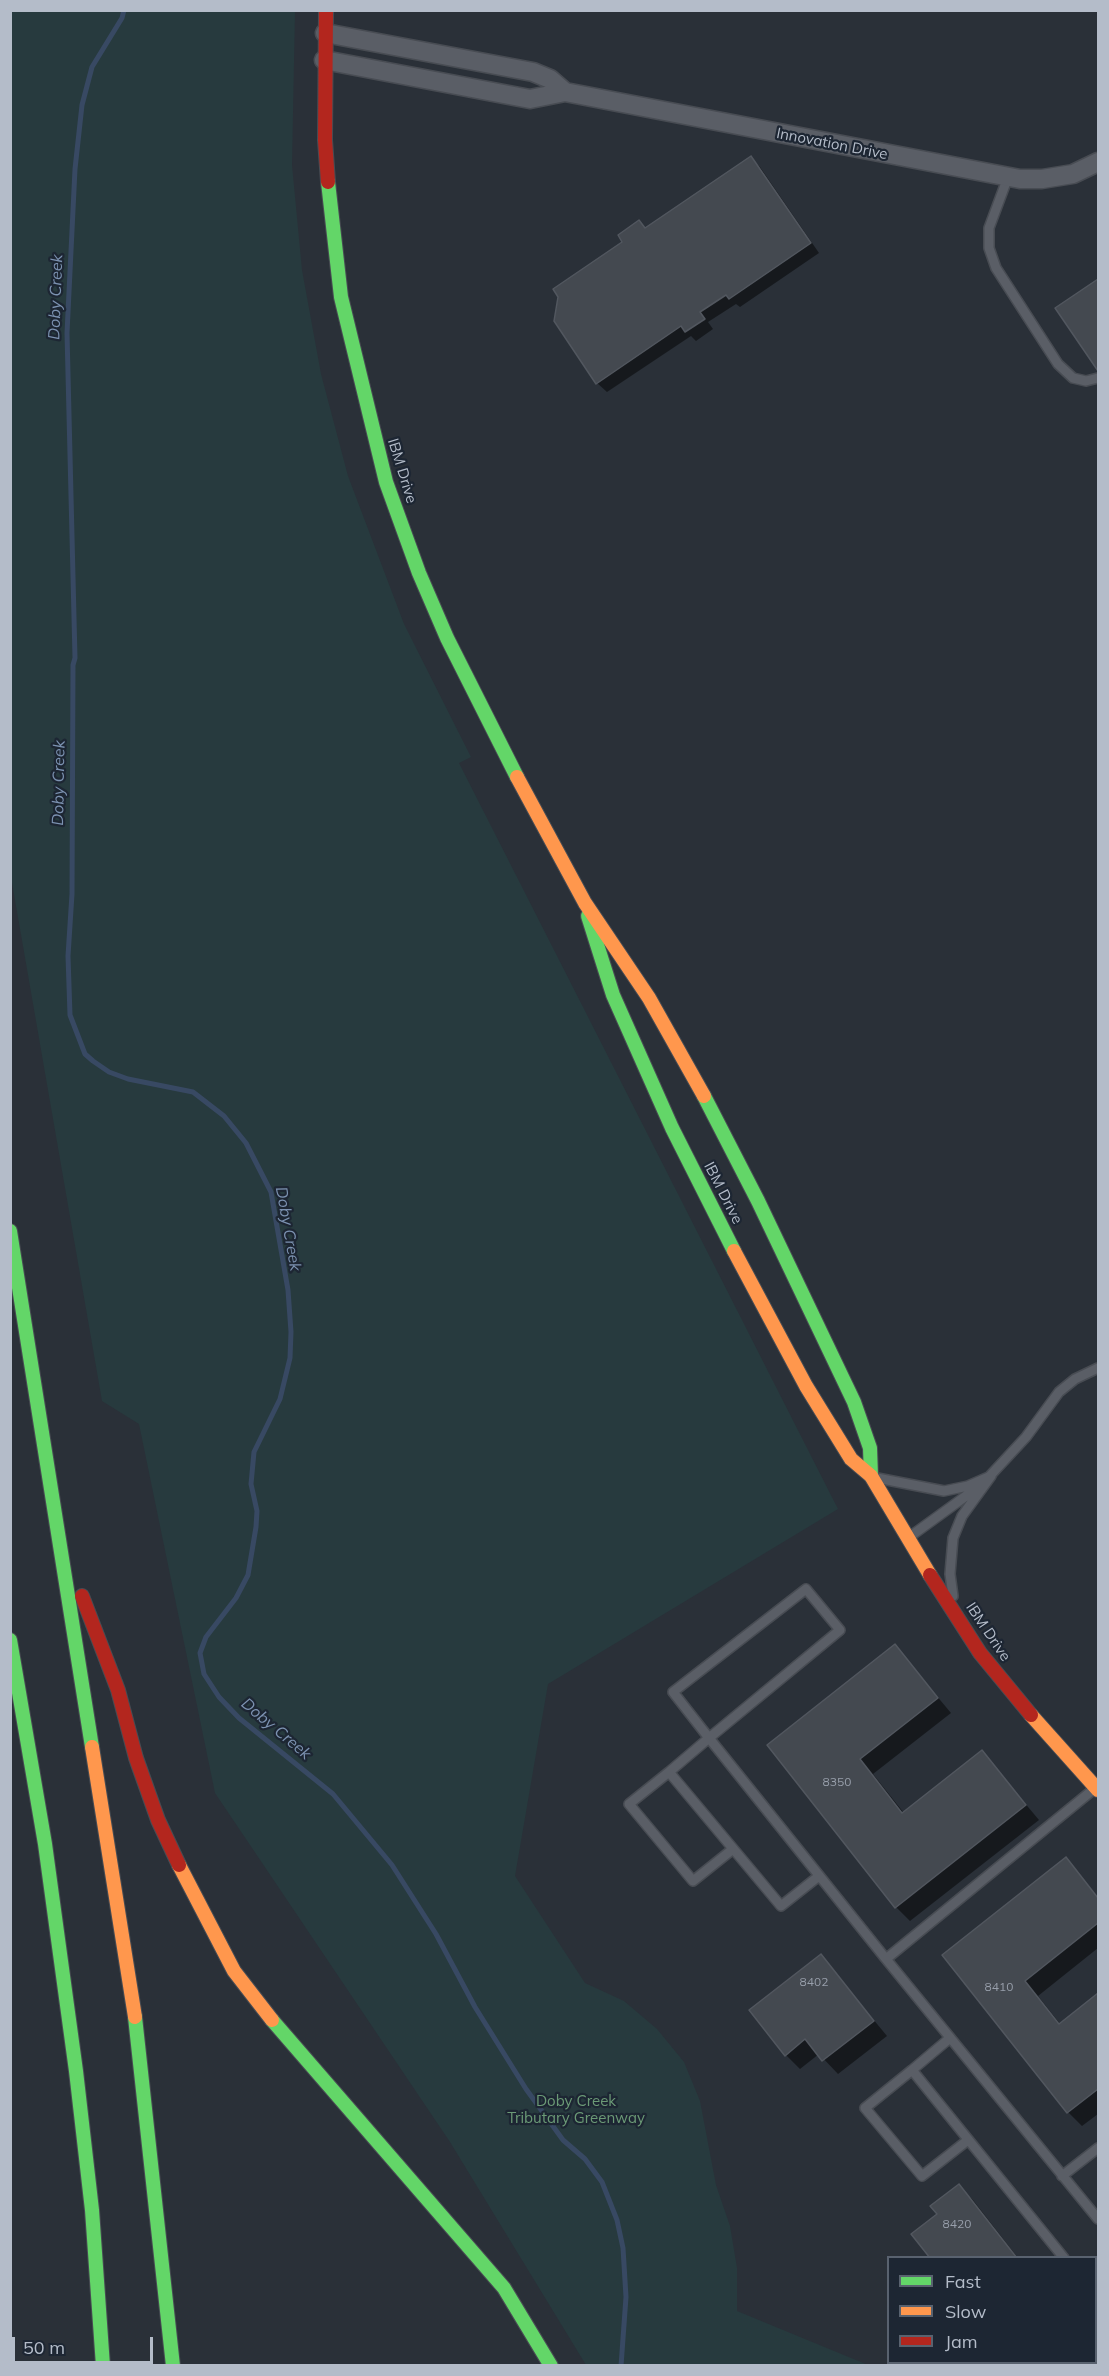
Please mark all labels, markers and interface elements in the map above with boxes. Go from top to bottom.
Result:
street label: Innovation Drive [775,124,889,164]
water label: Doby Creek [45,254,67,340]
street label: IBM Drive [384,436,420,506]
water label: Doby Creek [49,740,69,826]
street label: IBM Drive [700,1159,746,1227]
water label: Doby Creek [271,1185,305,1273]
street label: IBM Drive [962,1599,1014,1665]
water label: Doby Creek [237,1694,315,1764]
house number: 8350 [823,1775,851,1789]
house number: 8402 [800,1975,828,1989]
house number: 8410 [985,1980,1013,1994]
park label: Doby Creek Tributary Greenway [507,2092,645,2127]
house number: 8420 [943,2217,971,2231]
legend [887,2256,1097,2364]
text: Fast [945,2270,981,2293]
text: Slow [945,2300,986,2323]
scale bar [15,2325,156,2363]
text: Jam [945,2330,978,2353]
text: 50 m [23,2336,65,2359]

